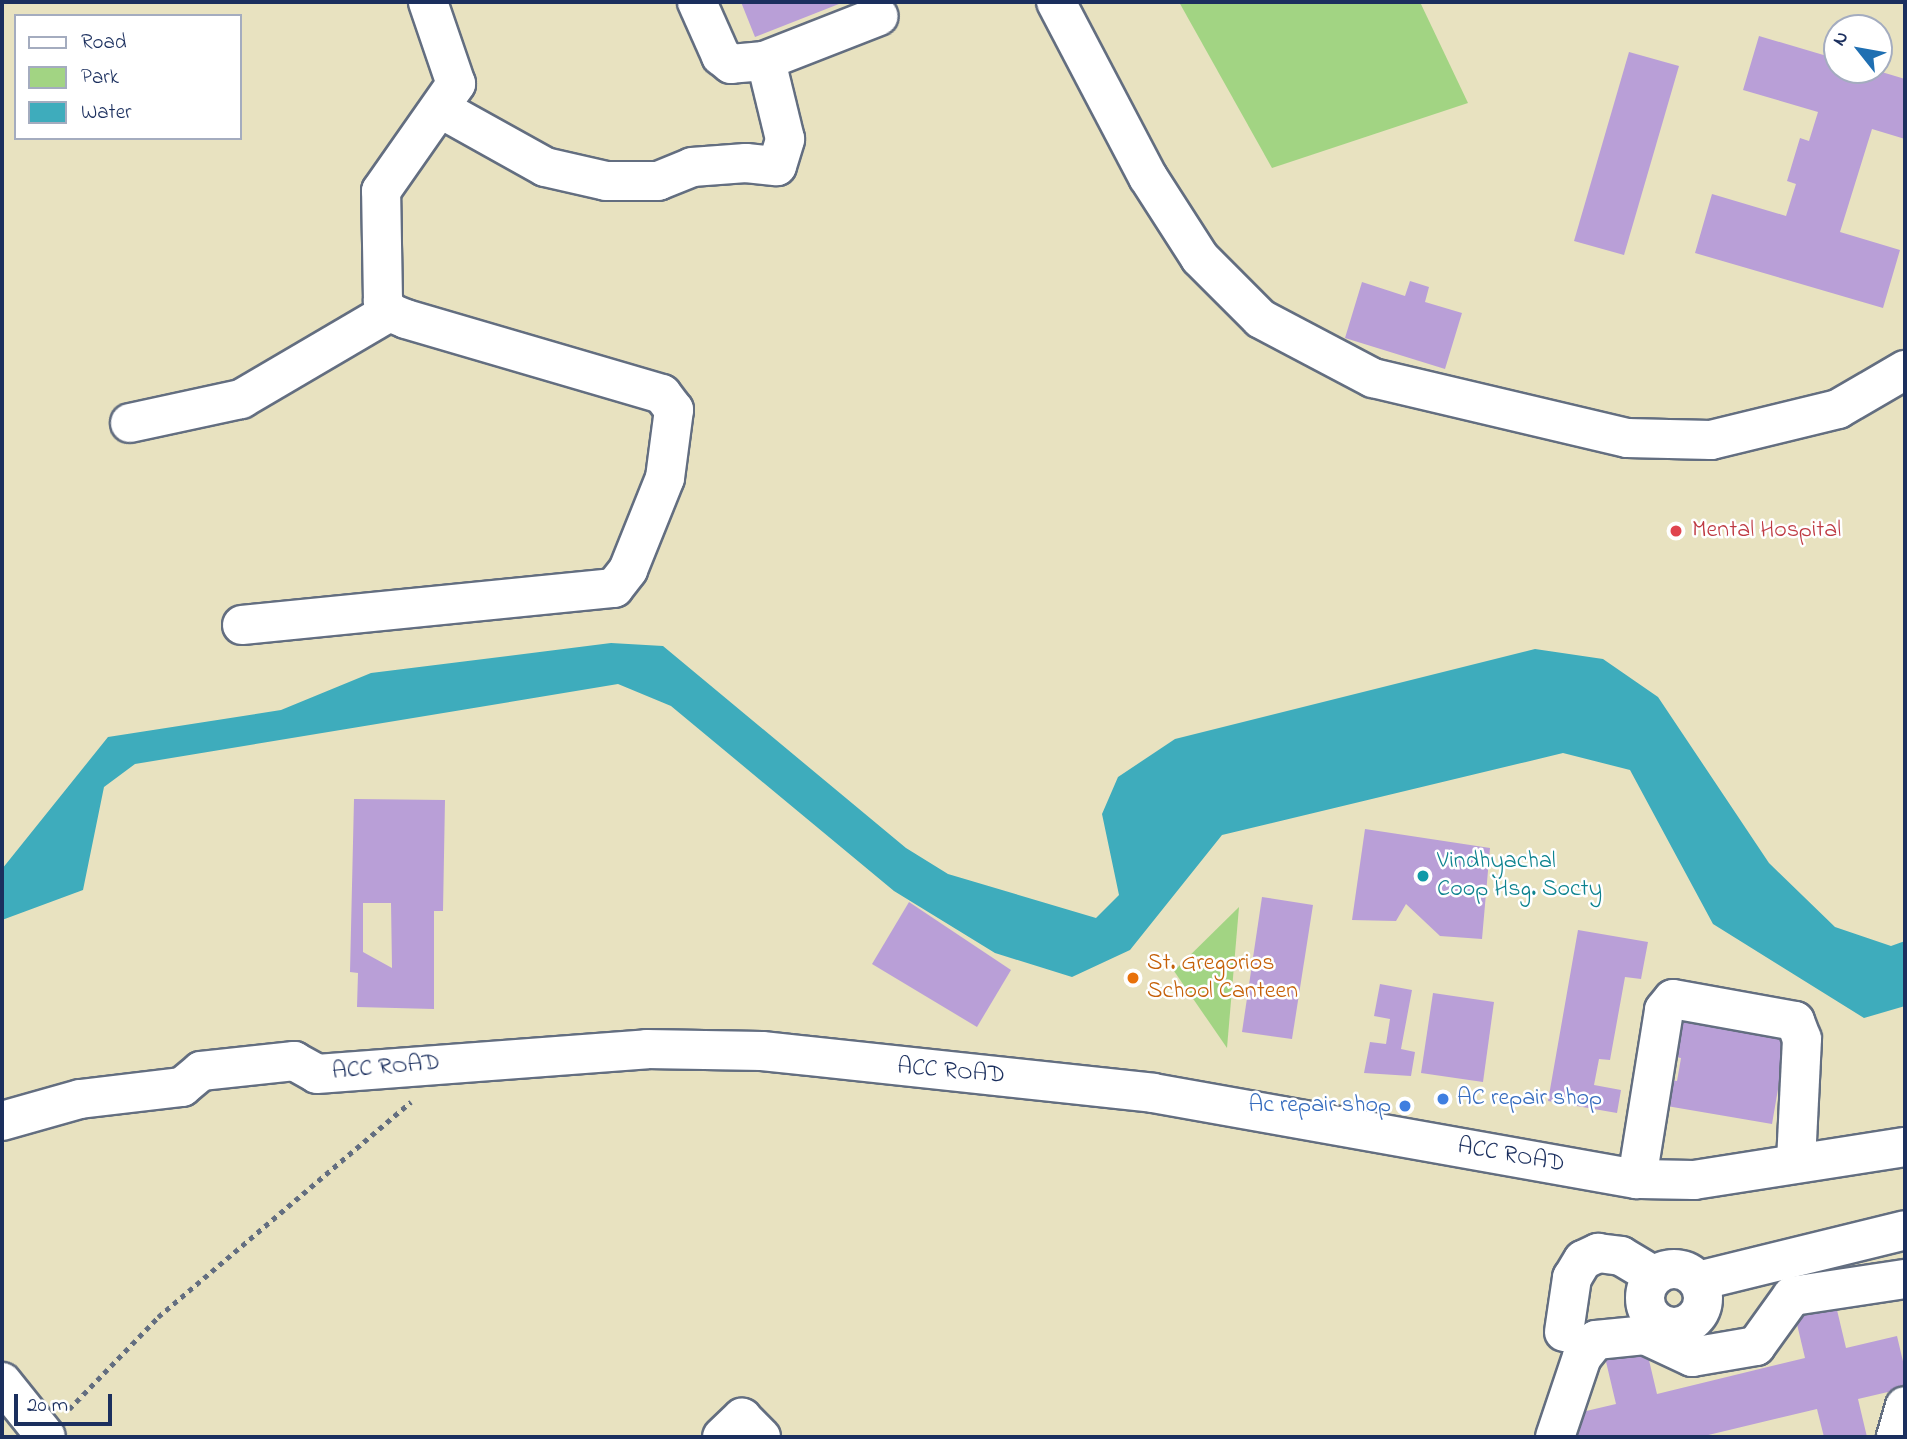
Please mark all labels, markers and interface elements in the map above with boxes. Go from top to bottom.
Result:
legend [14,14,242,140]
north arrow [1823,14,1893,84]
text: N [1826,27,1856,51]
text: Road [81,28,127,58]
text: Park [81,63,119,93]
text: Water [81,98,132,128]
place label: Mental Hospital [1692,517,1841,545]
marker: Mental Hospital [1666,521,1686,541]
place label: Vindhyachal Coop Hsg. Socty [1437,848,1602,904]
marker: Vindhyachal Coop Hsg. Socty [1415,868,1431,884]
place label: St. Gregorios School Canteen [1147,950,1298,1006]
marker: St. Gregorios School Canteen [1125,970,1141,986]
street label: ACC ROAD [331,1049,441,1087]
street label: ACC ROAD [896,1053,1006,1091]
place label: AC repair shop [1457,1085,1602,1113]
marker: AC repair shop [1435,1091,1451,1107]
place label: Ac repair shop [1248,1092,1391,1120]
marker: Ac repair shop [1397,1098,1413,1114]
street label: ACC ROAD [1455,1132,1567,1180]
scale bar [18,1380,116,1424]
text: 20 m [27,1391,68,1421]

